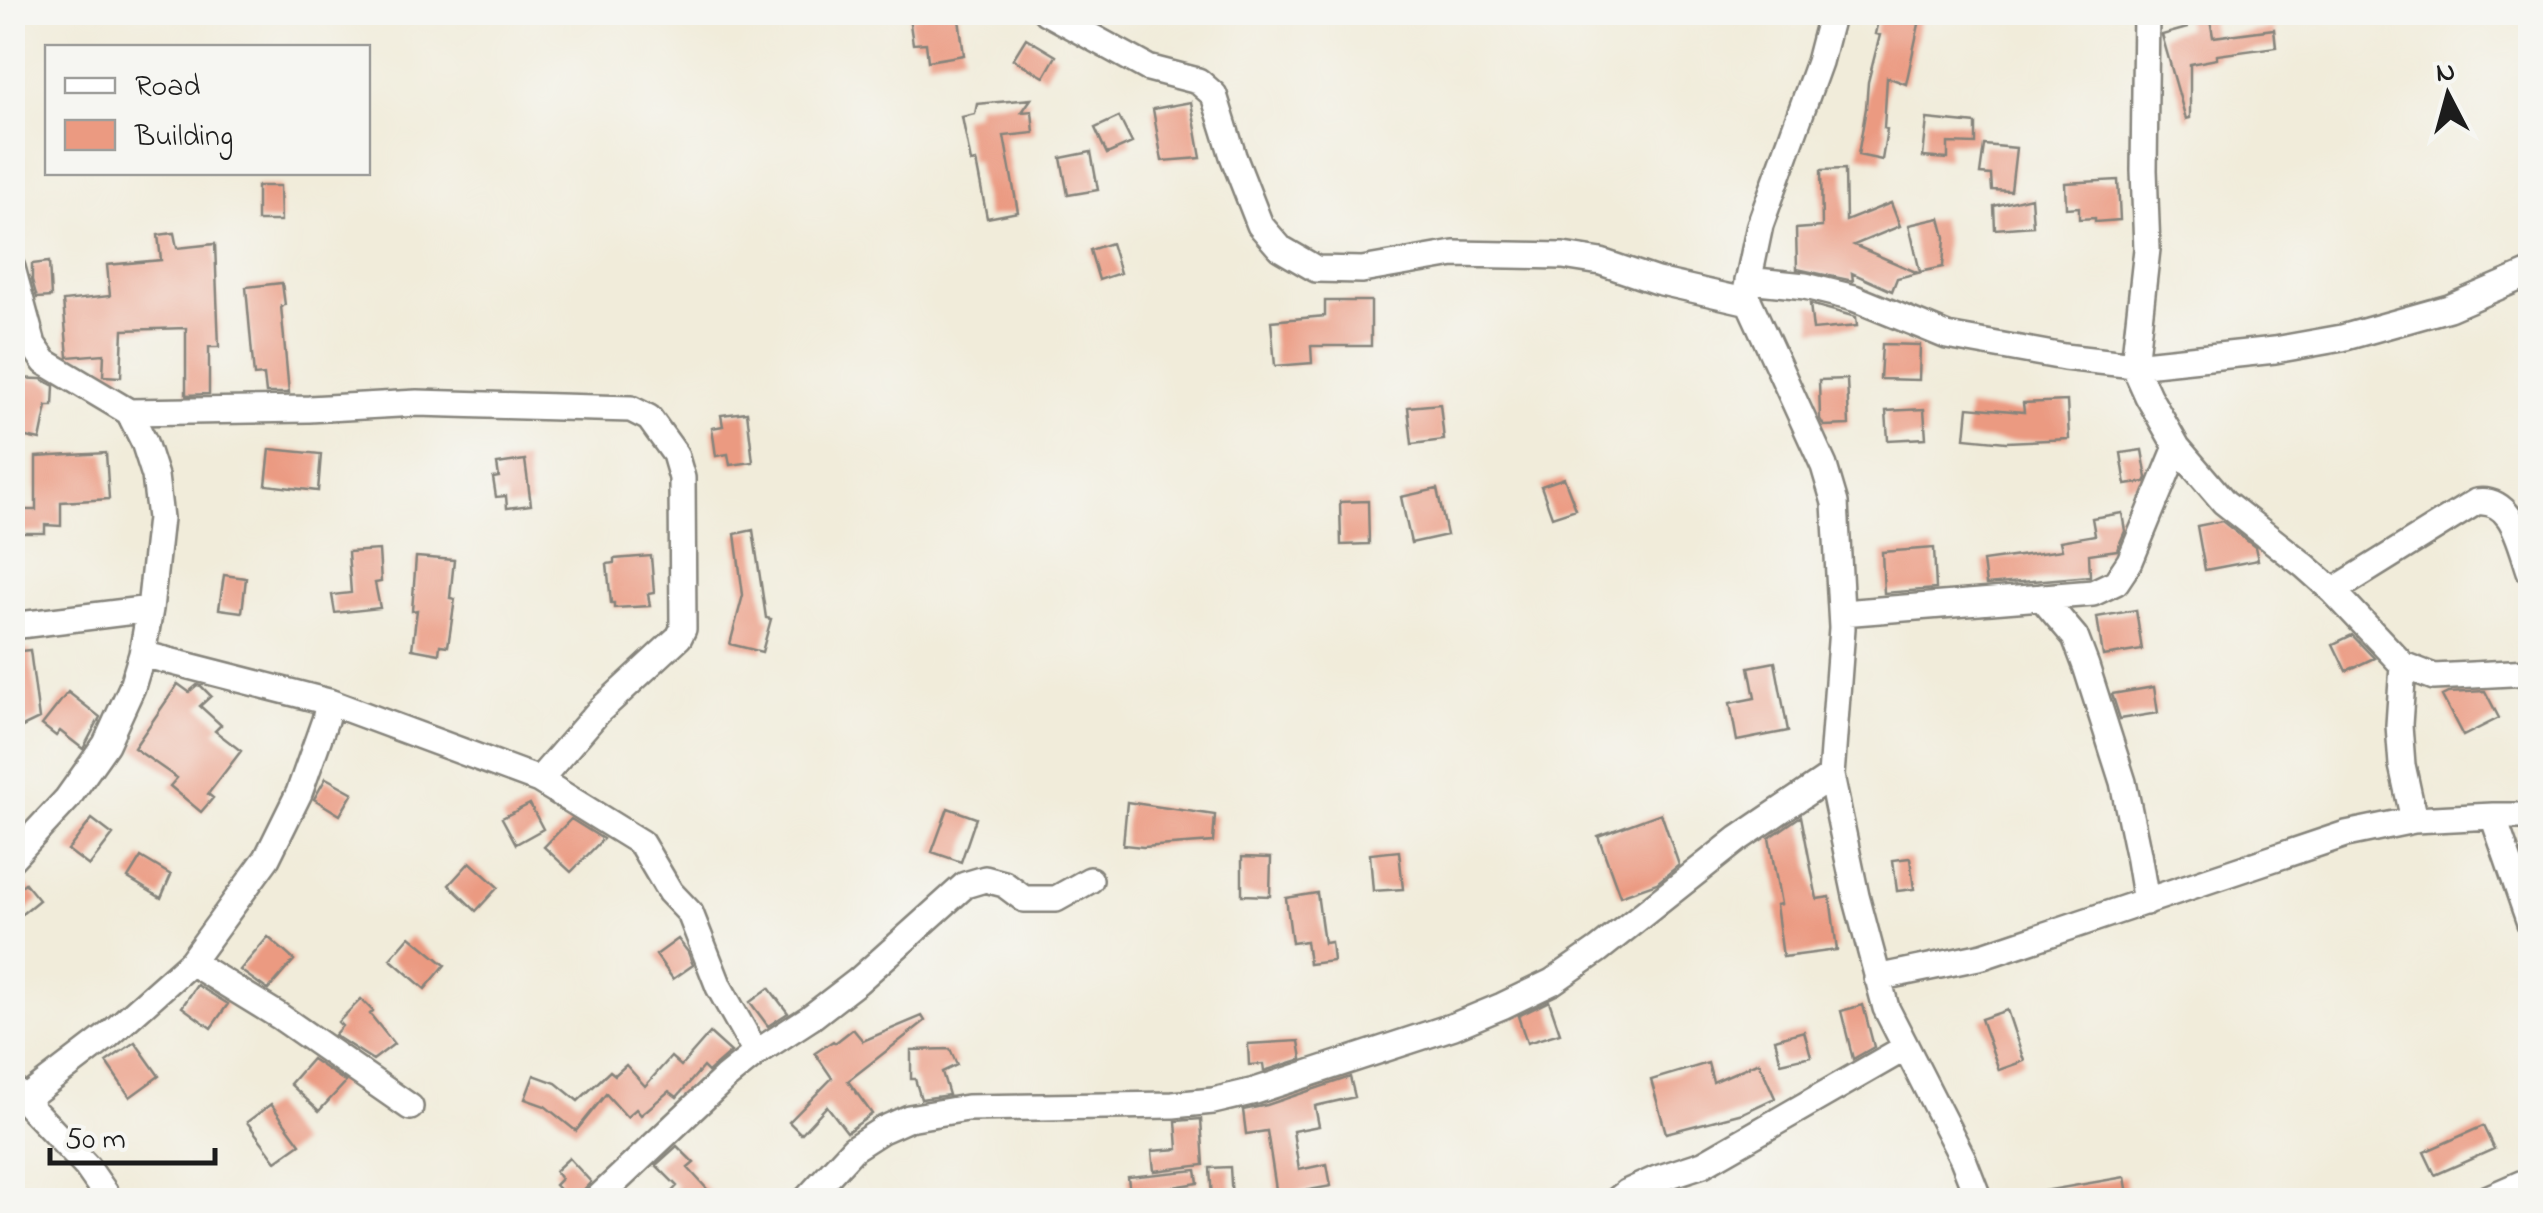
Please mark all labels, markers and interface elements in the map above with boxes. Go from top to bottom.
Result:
legend [45,45,370,175]
north arrow [2398,45,2498,145]
text: N [2434,52,2457,95]
text: Road [135,66,200,110]
text: Building [134,116,233,160]
scale bar [50,1103,215,1165]
text: 50 m [65,1119,126,1163]

